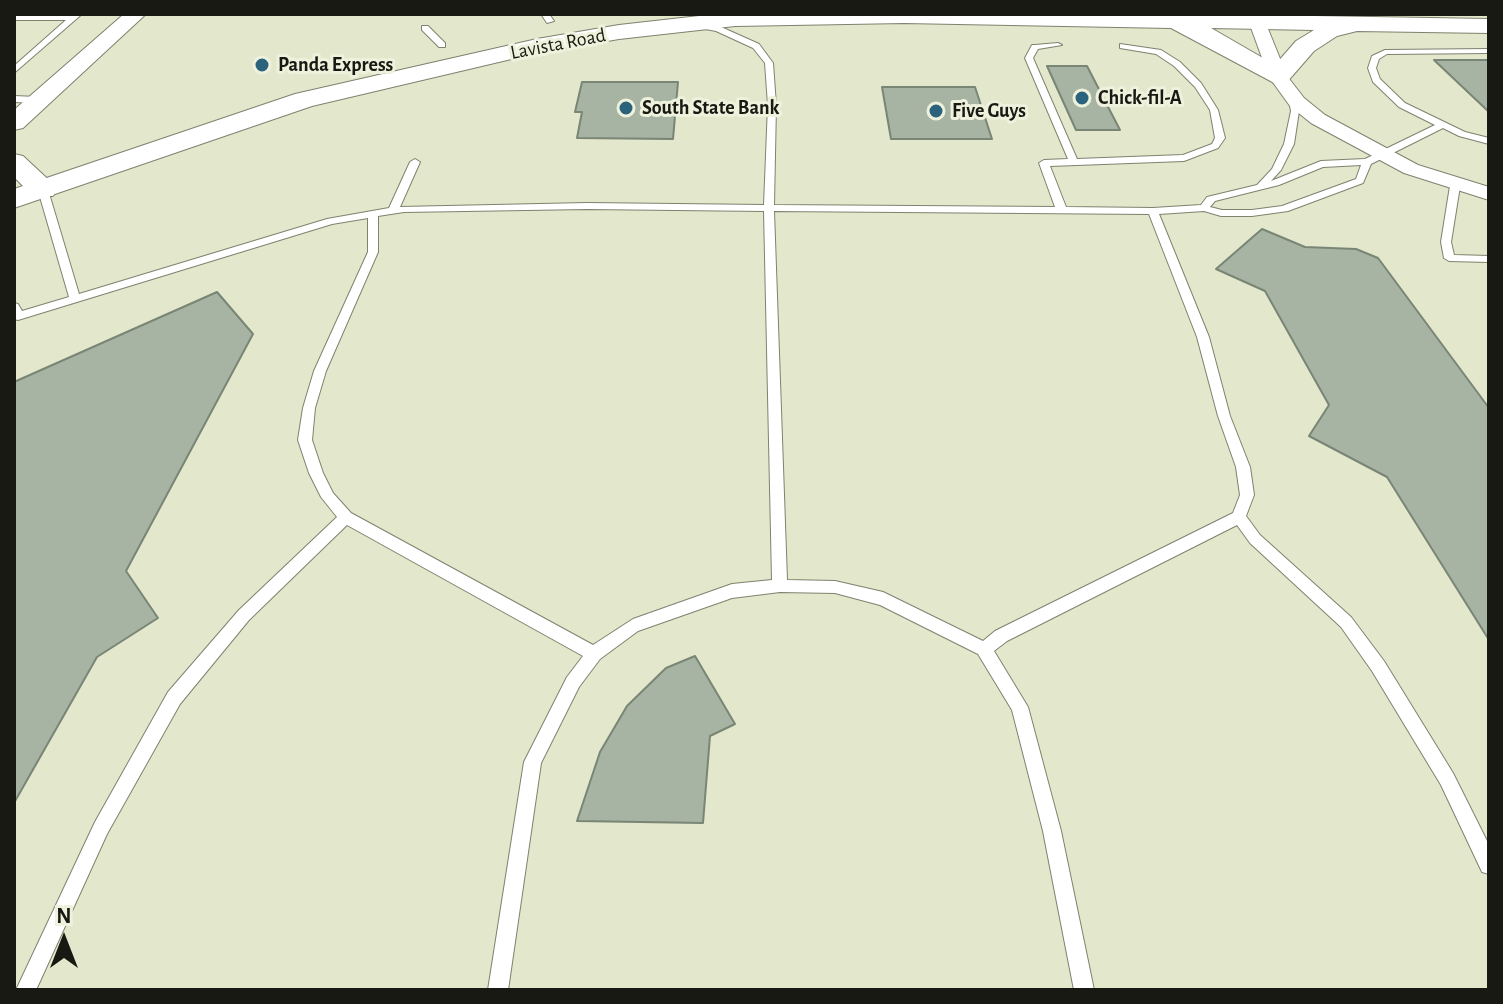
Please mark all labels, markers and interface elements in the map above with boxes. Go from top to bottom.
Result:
street label: Lavista Road [508,23,608,65]
place label: Panda Express [278,53,393,77]
marker: Panda Express [253,56,271,74]
place label: Chick-fil-A [1098,86,1182,110]
marker: Chick-fil-A [1073,89,1091,107]
place label: South State Bank [642,96,779,120]
marker: South State Bank [617,99,635,117]
place label: Five Guys [952,99,1026,123]
marker: Five Guys [927,102,945,120]
north arrow [24,900,104,980]
text: N [56,905,72,927]

